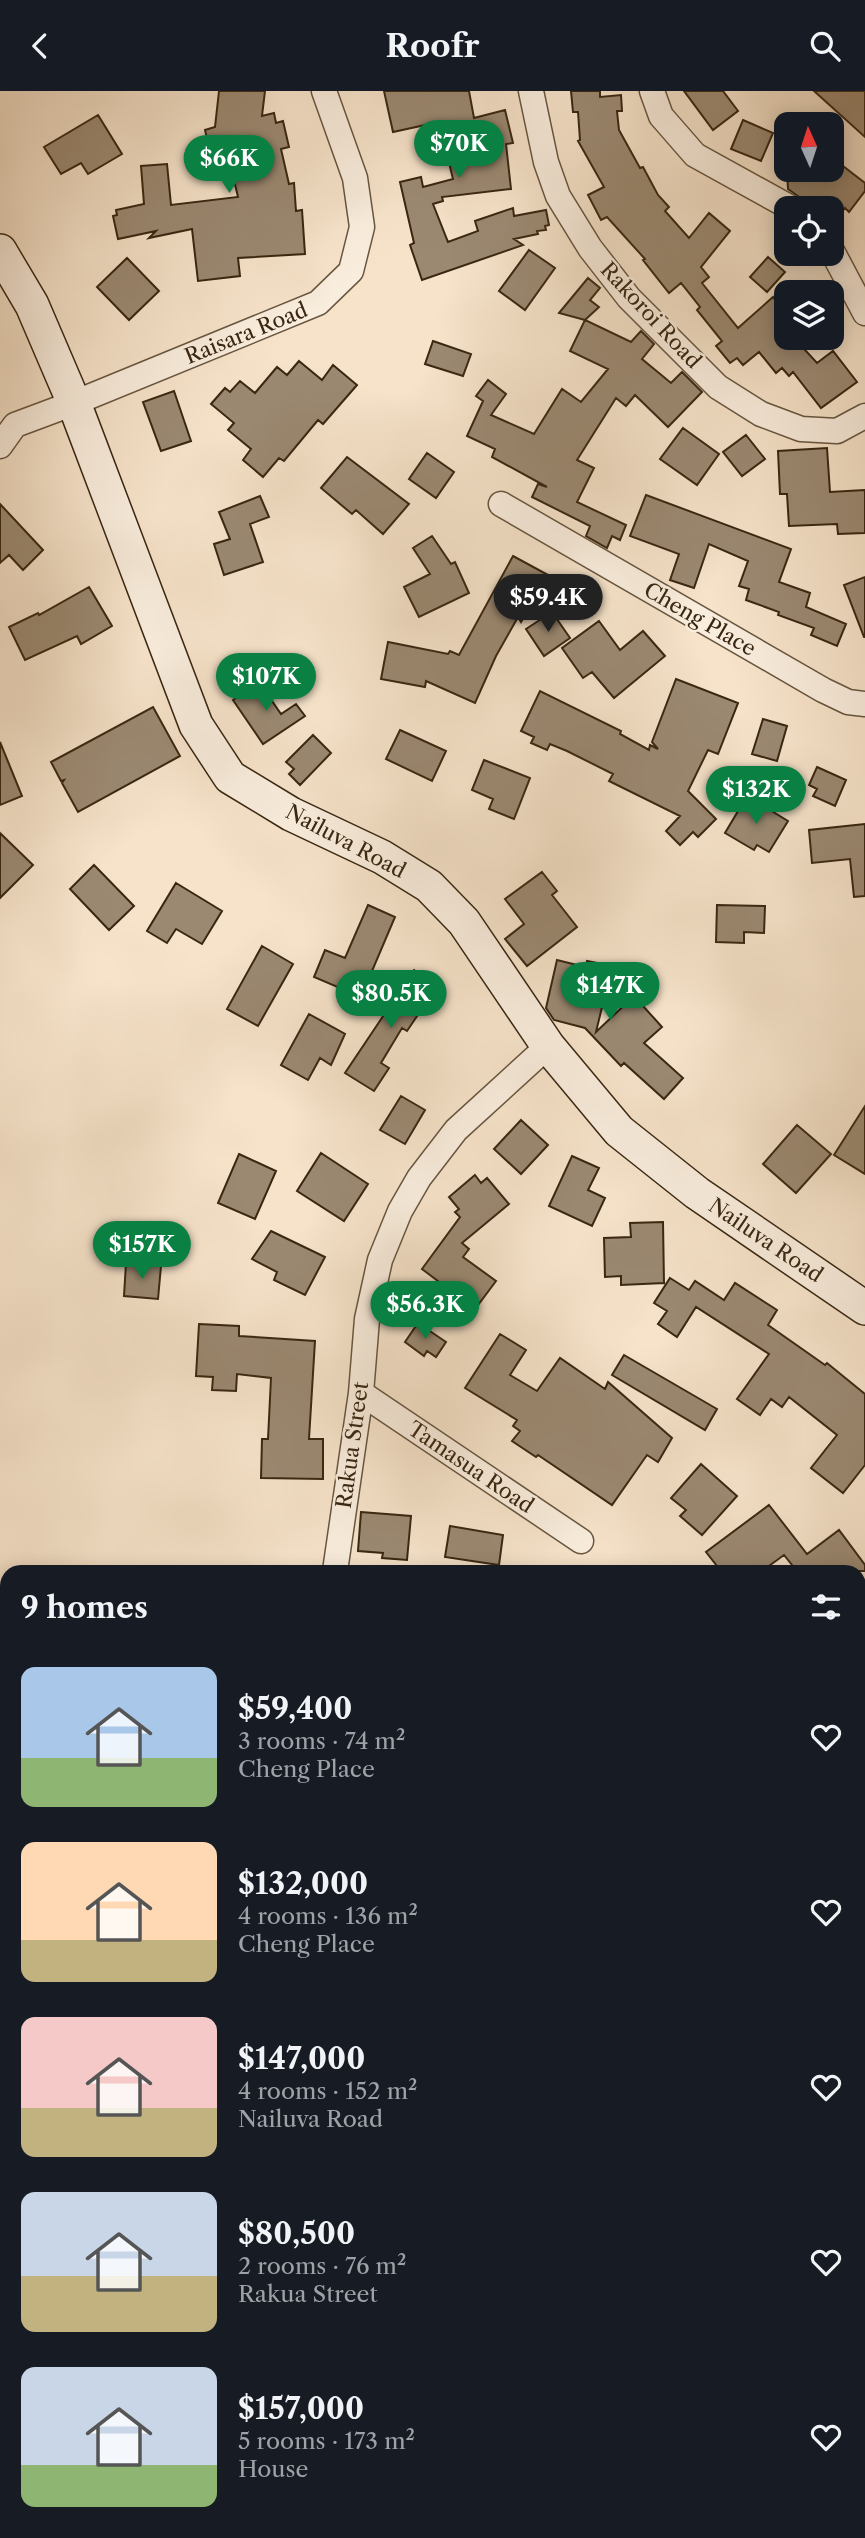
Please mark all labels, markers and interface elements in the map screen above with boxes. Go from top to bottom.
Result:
text: Roofr [386,26,479,65]
icon: back [21,27,59,65]
icon: search [806,27,844,65]
north arrow [774,112,844,182]
map controls [774,112,844,350]
pin: $70K [418,120,500,180]
text: $70K [430,129,488,157]
pin: $66K [188,135,270,195]
text: $66K [200,144,258,172]
button: locate [774,196,844,266]
street label: Rakoroi Road [595,257,707,373]
button: layers [774,280,844,350]
street label: Raisara Road [181,297,311,369]
pin: $59.4K [491,575,605,634]
street label: Cheng Place [640,577,760,661]
text: $59.4K [510,583,586,611]
pin: $107K [217,653,315,713]
text: $107K [232,662,300,690]
pin: $132K [707,767,805,826]
text: $132K [722,775,790,803]
street label: Nailuva Road [282,799,410,883]
pin: $147K [561,963,659,1022]
pin: $80.5K [334,971,448,1030]
text: $147K [576,971,644,999]
text: $80.5K [352,979,430,1007]
street label: Nailuva Road [704,1193,828,1287]
pin: $157K [93,1221,191,1281]
text: $157K [109,1230,175,1258]
pin: $56.3K [368,1281,482,1341]
text: $56.3K [386,1290,464,1318]
street label: Rakua Street [331,1380,373,1510]
street label: Tamasua Road [404,1416,539,1518]
icon: filters [807,1588,845,1626]
text: 9 homes [21,1589,148,1626]
text: $59,400 [238,1690,352,1727]
icon: home [77,1695,161,1779]
icon: heart [807,1718,845,1756]
text: 3 rooms · 74 m² [238,1727,405,1755]
text: Cheng Place [238,1755,375,1783]
text: $132,000 [238,1865,368,1902]
icon: home [77,1870,161,1954]
icon: heart [807,1893,845,1931]
text: 4 rooms · 136 m² [238,1902,418,1930]
text: Cheng Place [238,1930,375,1958]
text: $147,000 [238,2040,365,2077]
icon: home [77,2045,161,2129]
icon: heart [807,2068,845,2106]
text: 4 rooms · 152 m² [238,2077,418,2105]
text: Nailuva Road [238,2105,383,2133]
text: $80,500 [238,2215,355,2252]
icon: home [77,2220,161,2304]
icon: heart [807,2243,845,2281]
text: 2 rooms · 76 m² [238,2252,406,2280]
text: Rakua Street [238,2280,378,2308]
text: $157,000 [238,2390,364,2427]
icon: home [77,2395,161,2479]
icon: heart [807,2418,845,2456]
text: 5 rooms · 173 m² [238,2427,415,2455]
text: House [238,2455,308,2483]

